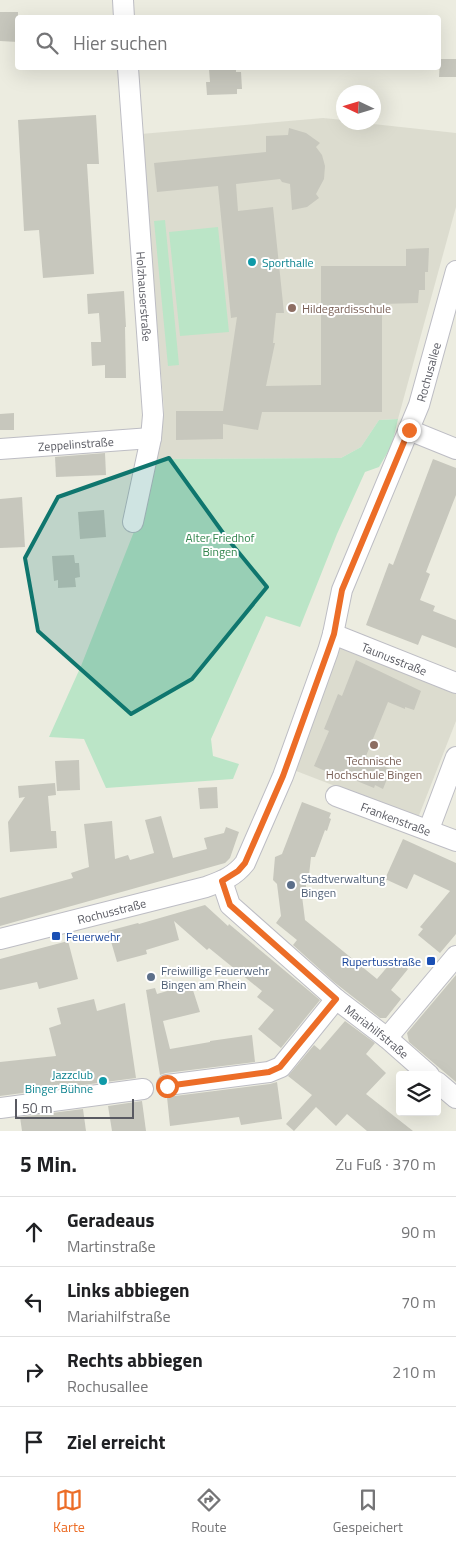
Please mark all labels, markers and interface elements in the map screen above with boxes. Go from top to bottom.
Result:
search box [15,15,441,70]
text: Hier suchen [73,28,168,57]
icon: search [33,29,61,57]
north arrow [336,85,381,130]
street label: Holzhauserstraße [132,251,157,342]
place label: Sporthalle [262,253,314,272]
marker: Sporthalle [246,256,258,268]
place label: Hildegardisschule [302,299,391,318]
marker: Hildegardisschule [286,302,298,314]
street label: Rochusallee [411,340,445,404]
route end [398,419,421,442]
street label: Zeppelinstraße [37,431,114,456]
park label: Alter Friedhof Bingen [186,528,255,561]
street label: Taunusstraße [359,637,430,680]
marker: Technische Hochschule Bingen [368,739,380,751]
place label: Technische Hochschule Bingen [326,751,422,784]
street label: Frankenstraße [358,797,434,840]
place label: Stadtverwaltung Bingen [301,869,385,902]
marker: Stadtverwaltung Bingen [285,879,297,891]
street label: Rochusstraße [75,893,148,929]
place label: Feuerwehr [66,927,120,946]
marker: Feuerwehr [50,930,62,942]
place label: Rupertusstraße [342,952,421,971]
marker: Rupertusstraße [425,955,437,967]
place label: Freiwillige Feuerwehr Bingen am Rhein [161,961,269,994]
marker: Freiwillige Feuerwehr Bingen am Rhein [145,971,157,983]
street label: Mariahilfstraße [341,999,413,1063]
place label: Jazzclub Binger Bühne [25,1065,93,1098]
map controls [396,1071,441,1116]
button: layers [396,1071,441,1116]
marker: Jazzclub Binger Bühne [97,1075,109,1087]
route start [156,1075,179,1098]
scale bar [15,1096,134,1119]
text: 50 m [22,1097,52,1118]
text: 5 Min. [20,1148,77,1180]
text: Zu Fuß · 370 m [335,1152,436,1176]
text: Geradeaus [67,1205,154,1234]
icon: ahead [20,1218,48,1246]
text: 90 m [401,1220,436,1244]
text: Martinstraße [67,1234,156,1258]
text: Links abbiegen [67,1275,190,1304]
icon: left [20,1288,48,1316]
text: 70 m [401,1290,436,1314]
text: Mariahilfstraße [67,1304,170,1328]
text: Rechts abbiegen [67,1345,203,1374]
icon: right [20,1358,48,1386]
text: 210 m [392,1360,436,1384]
text: Rochusallee [67,1374,148,1398]
text: Ziel erreicht [67,1427,165,1456]
icon: arrive [20,1428,48,1456]
tab: Karte [53,1486,85,1537]
tab: Route [191,1486,226,1537]
tab: Gespeichert [333,1486,403,1537]

